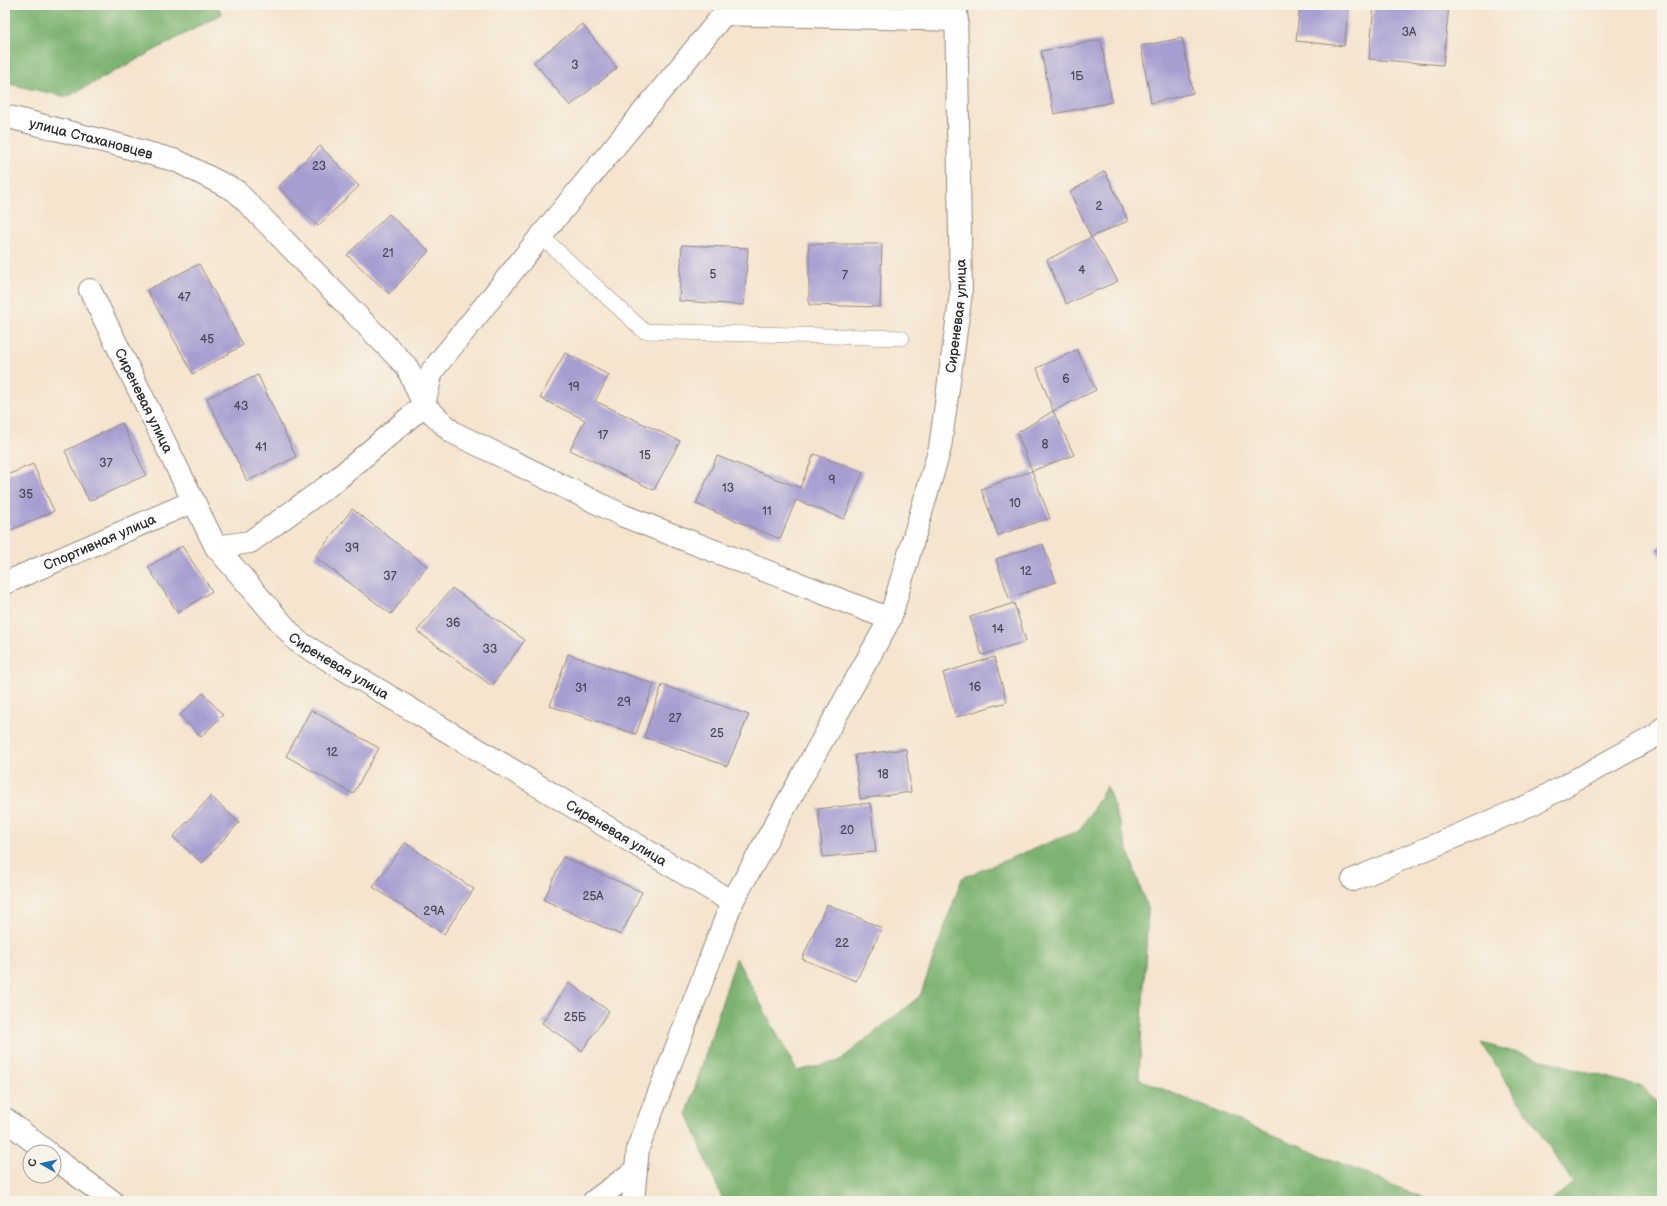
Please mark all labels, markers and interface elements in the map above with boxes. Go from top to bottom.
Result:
house number: 3А [1402,25,1417,40]
house number: 3 [571,58,579,73]
house number: 1Б [1071,69,1084,84]
street label: улица Стахановцев [28,114,155,163]
house number: 23 [312,159,326,174]
house number: 2 [1095,199,1103,214]
house number: 21 [382,246,394,261]
street label: Сиреневая улица [942,258,970,374]
house number: 4 [1078,263,1086,278]
house number: 5 [710,267,717,282]
house number: 7 [842,268,848,283]
house number: 47 [177,290,191,305]
house number: 45 [200,332,214,347]
street label: Сиреневая улица [111,345,177,456]
house number: 6 [1062,372,1070,387]
house number: 19 [568,380,580,395]
house number: 43 [234,399,248,414]
house number: 17 [598,428,608,443]
house number: 8 [1042,437,1049,452]
house number: 41 [255,440,267,455]
house number: 15 [639,448,651,463]
house number: 37 [99,456,113,471]
house number: 9 [829,473,836,488]
house number: 13 [722,481,734,496]
house number: 35 [19,487,33,502]
house number: 10 [1009,496,1021,511]
house number: 11 [762,504,772,519]
street label: Спортивная улица [41,510,159,574]
house number: 39 [345,541,359,556]
house number: 12 [1020,564,1032,579]
house number: 37 [383,569,397,584]
house number: 36 [446,616,460,631]
house number: 14 [992,622,1005,637]
street label: Сиреневая улица [285,629,393,703]
house number: 33 [483,642,497,657]
house number: 16 [969,680,981,695]
house number: 31 [575,681,587,696]
house number: 29 [617,695,631,710]
house number: 27 [669,711,682,726]
house number: 25 [710,726,724,741]
house number: 12 [326,745,338,760]
house number: 18 [877,767,889,782]
street label: Сиреневая улица [563,796,671,870]
house number: 20 [840,823,854,838]
house number: 25А [582,889,604,904]
house number: 29А [423,904,445,919]
house number: 22 [835,936,849,951]
house number: 25Б [564,1010,587,1025]
north arrow [22,1144,62,1184]
text: С [26,1158,40,1167]

